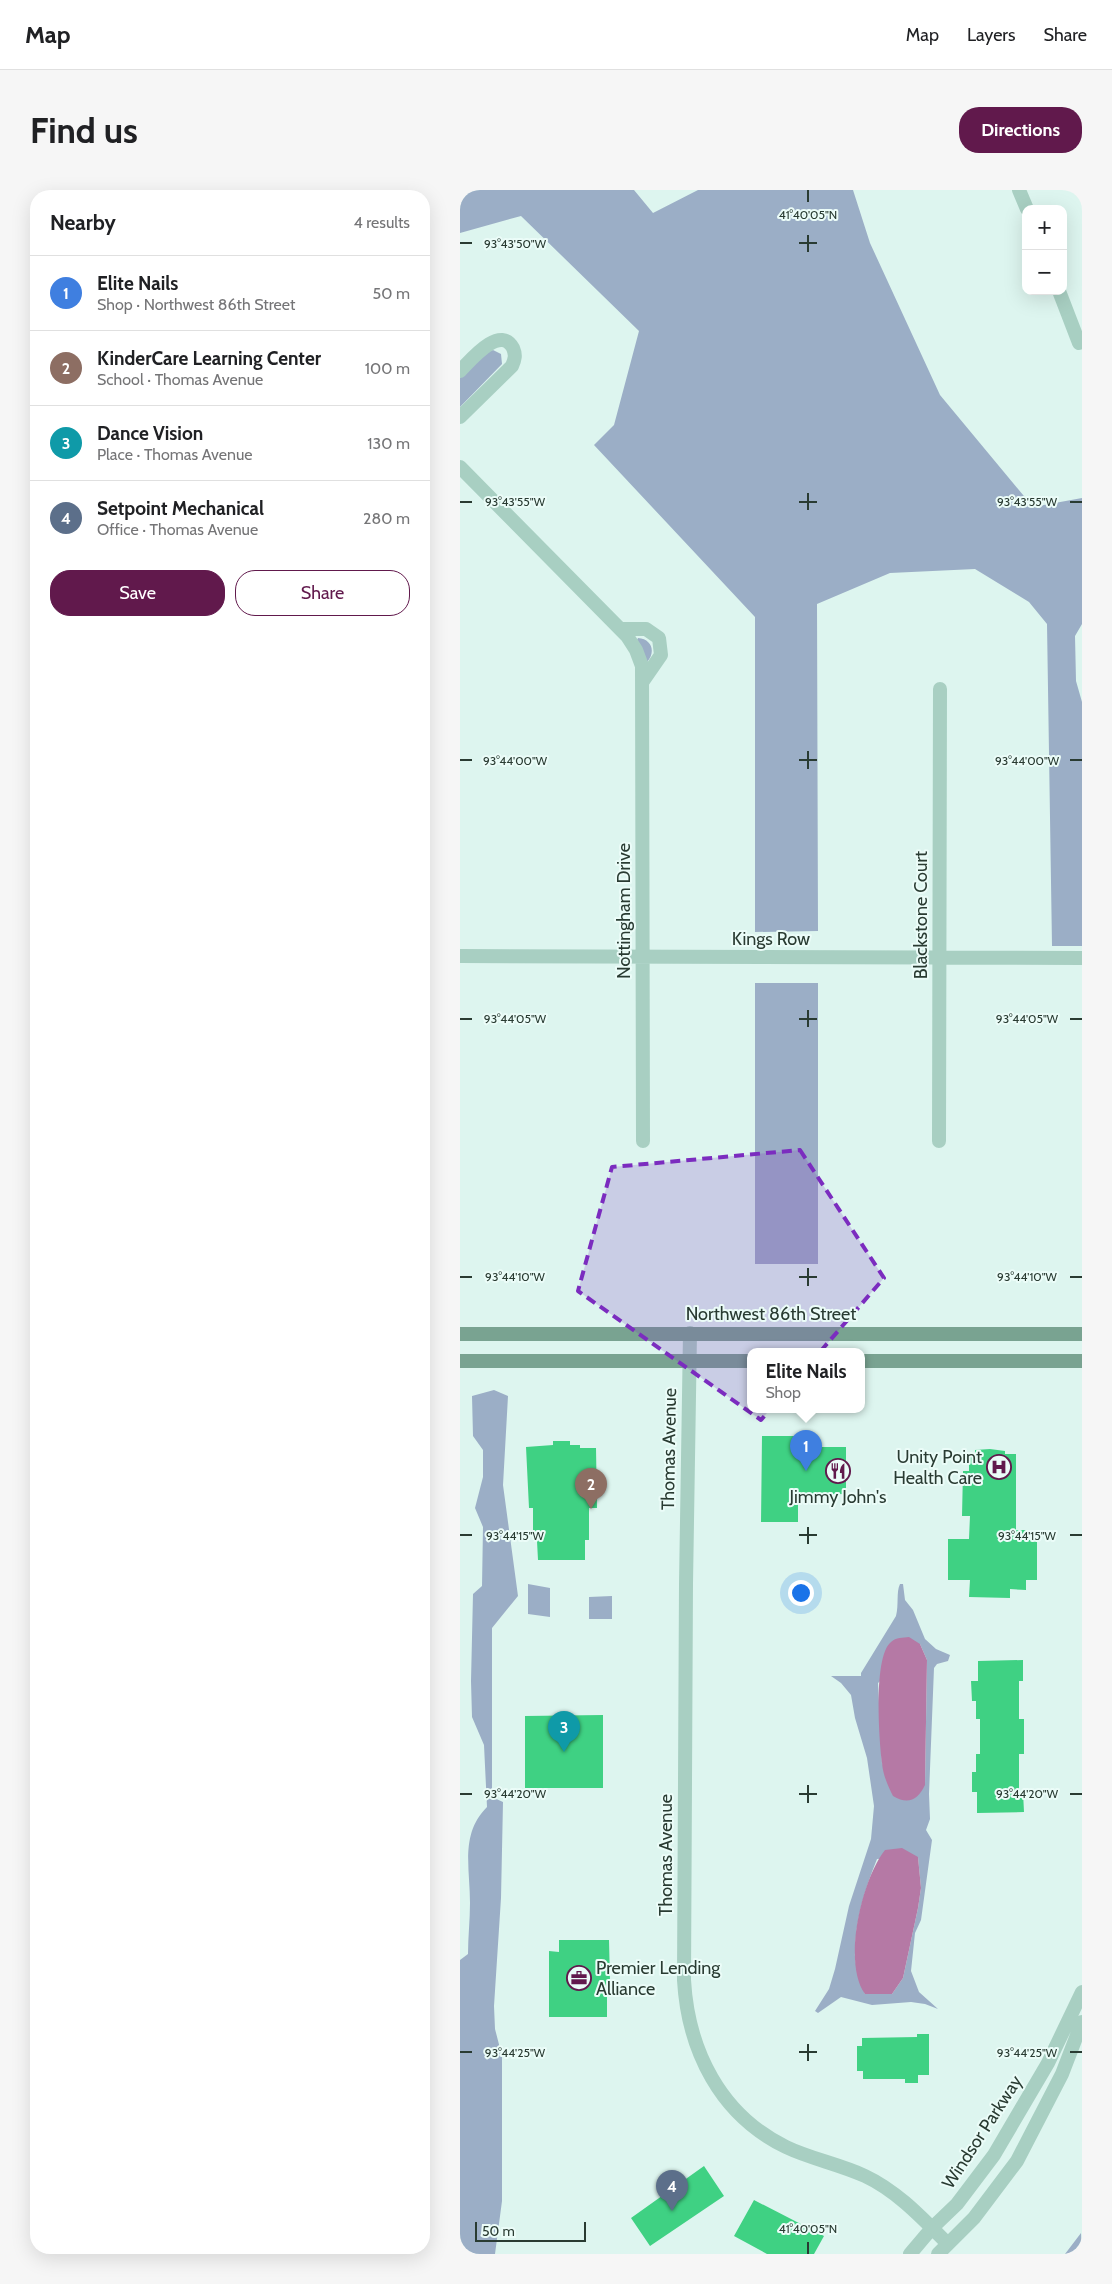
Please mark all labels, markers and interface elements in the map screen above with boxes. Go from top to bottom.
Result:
text: Map [25,20,71,49]
text: Map [906,24,939,46]
text: Layers [967,24,1016,46]
text: Share [1044,24,1087,46]
button: Directions [959,107,1082,153]
text: Find us [30,109,138,152]
map controls [1022,205,1067,295]
button: + [1022,205,1067,250]
text: 41°40'05"N [779,207,837,222]
text: Nearby [50,210,116,235]
text: 4 results [353,213,410,232]
text: 93°43'50"W [484,236,547,251]
button: − [1022,250,1067,295]
text: Elite Nails [97,272,178,295]
text: 1 [63,284,69,303]
text: 50 m [373,284,410,303]
text: Shop · Northwest 86th Street [97,295,295,314]
text: KinderCare Learning Center [97,347,321,370]
text: 2 [62,359,70,378]
text: 100 m [365,359,410,378]
text: School · Thomas Avenue [97,370,263,389]
text: Dance Vision [97,422,203,445]
text: 3 [62,434,70,453]
text: 130 m [367,434,410,453]
text: Place · Thomas Avenue [97,445,252,464]
text: 93°43'55"W [485,494,546,509]
text: 93°43'55"W [997,494,1058,509]
text: Setpoint Mechanical [97,497,264,520]
text: 4 [61,509,71,528]
text: 280 m [363,509,410,528]
text: Office · Thomas Avenue [97,520,258,539]
button: Save [50,570,225,616]
button: Share [235,570,410,616]
text: 93°44'00"W [483,753,548,768]
text: 93°44'00"W [995,753,1060,768]
street label: Nottingham Drive [613,843,635,979]
street label: Blackstone Court [910,851,932,979]
street label: Kings Row [732,928,810,950]
text: 93°44'05"W [484,1011,547,1026]
text: 93°44'05"W [996,1011,1059,1026]
text: 93°44'10"W [485,1269,546,1284]
text: 93°44'10"W [997,1269,1058,1284]
street label: Northwest 86th Street [686,1303,856,1325]
popup [747,1348,865,1413]
text: Elite Nails [765,1360,847,1383]
text: Shop [765,1383,801,1402]
street label: Thomas Avenue [657,1388,681,1510]
pin: 1 [790,1430,822,1471]
place label: Unity Point Health Care [893,1446,982,1489]
hospital icon: Unity Point Health Care [986,1454,1012,1480]
restaurant icon: Jimmy John's [825,1458,851,1484]
pin: 2 [575,1468,607,1509]
place label: Jimmy John's [789,1486,886,1508]
text: 93°44'15"W [486,1528,545,1543]
text: 93°44'15"W [998,1528,1057,1543]
your location [788,1580,814,1606]
pin: 3 [548,1711,580,1752]
text: 93°44'20"W [484,1786,547,1801]
text: 93°44'20"W [996,1786,1059,1801]
street label: Thomas Avenue [655,1794,677,1916]
place label: Premier Lending Alliance [596,1957,721,2000]
office icon: Premier Lending Alliance [566,1965,592,1991]
text: 93°44'25"W [485,2045,546,2060]
text: 93°44'25"W [997,2045,1058,2060]
street label: Windsor Parkway [937,2071,1027,2193]
pin: 4 [656,2170,688,2211]
scale bar [475,2219,586,2242]
text: 41°40'05"N [779,2221,837,2236]
text: 50 m [482,2222,515,2240]

